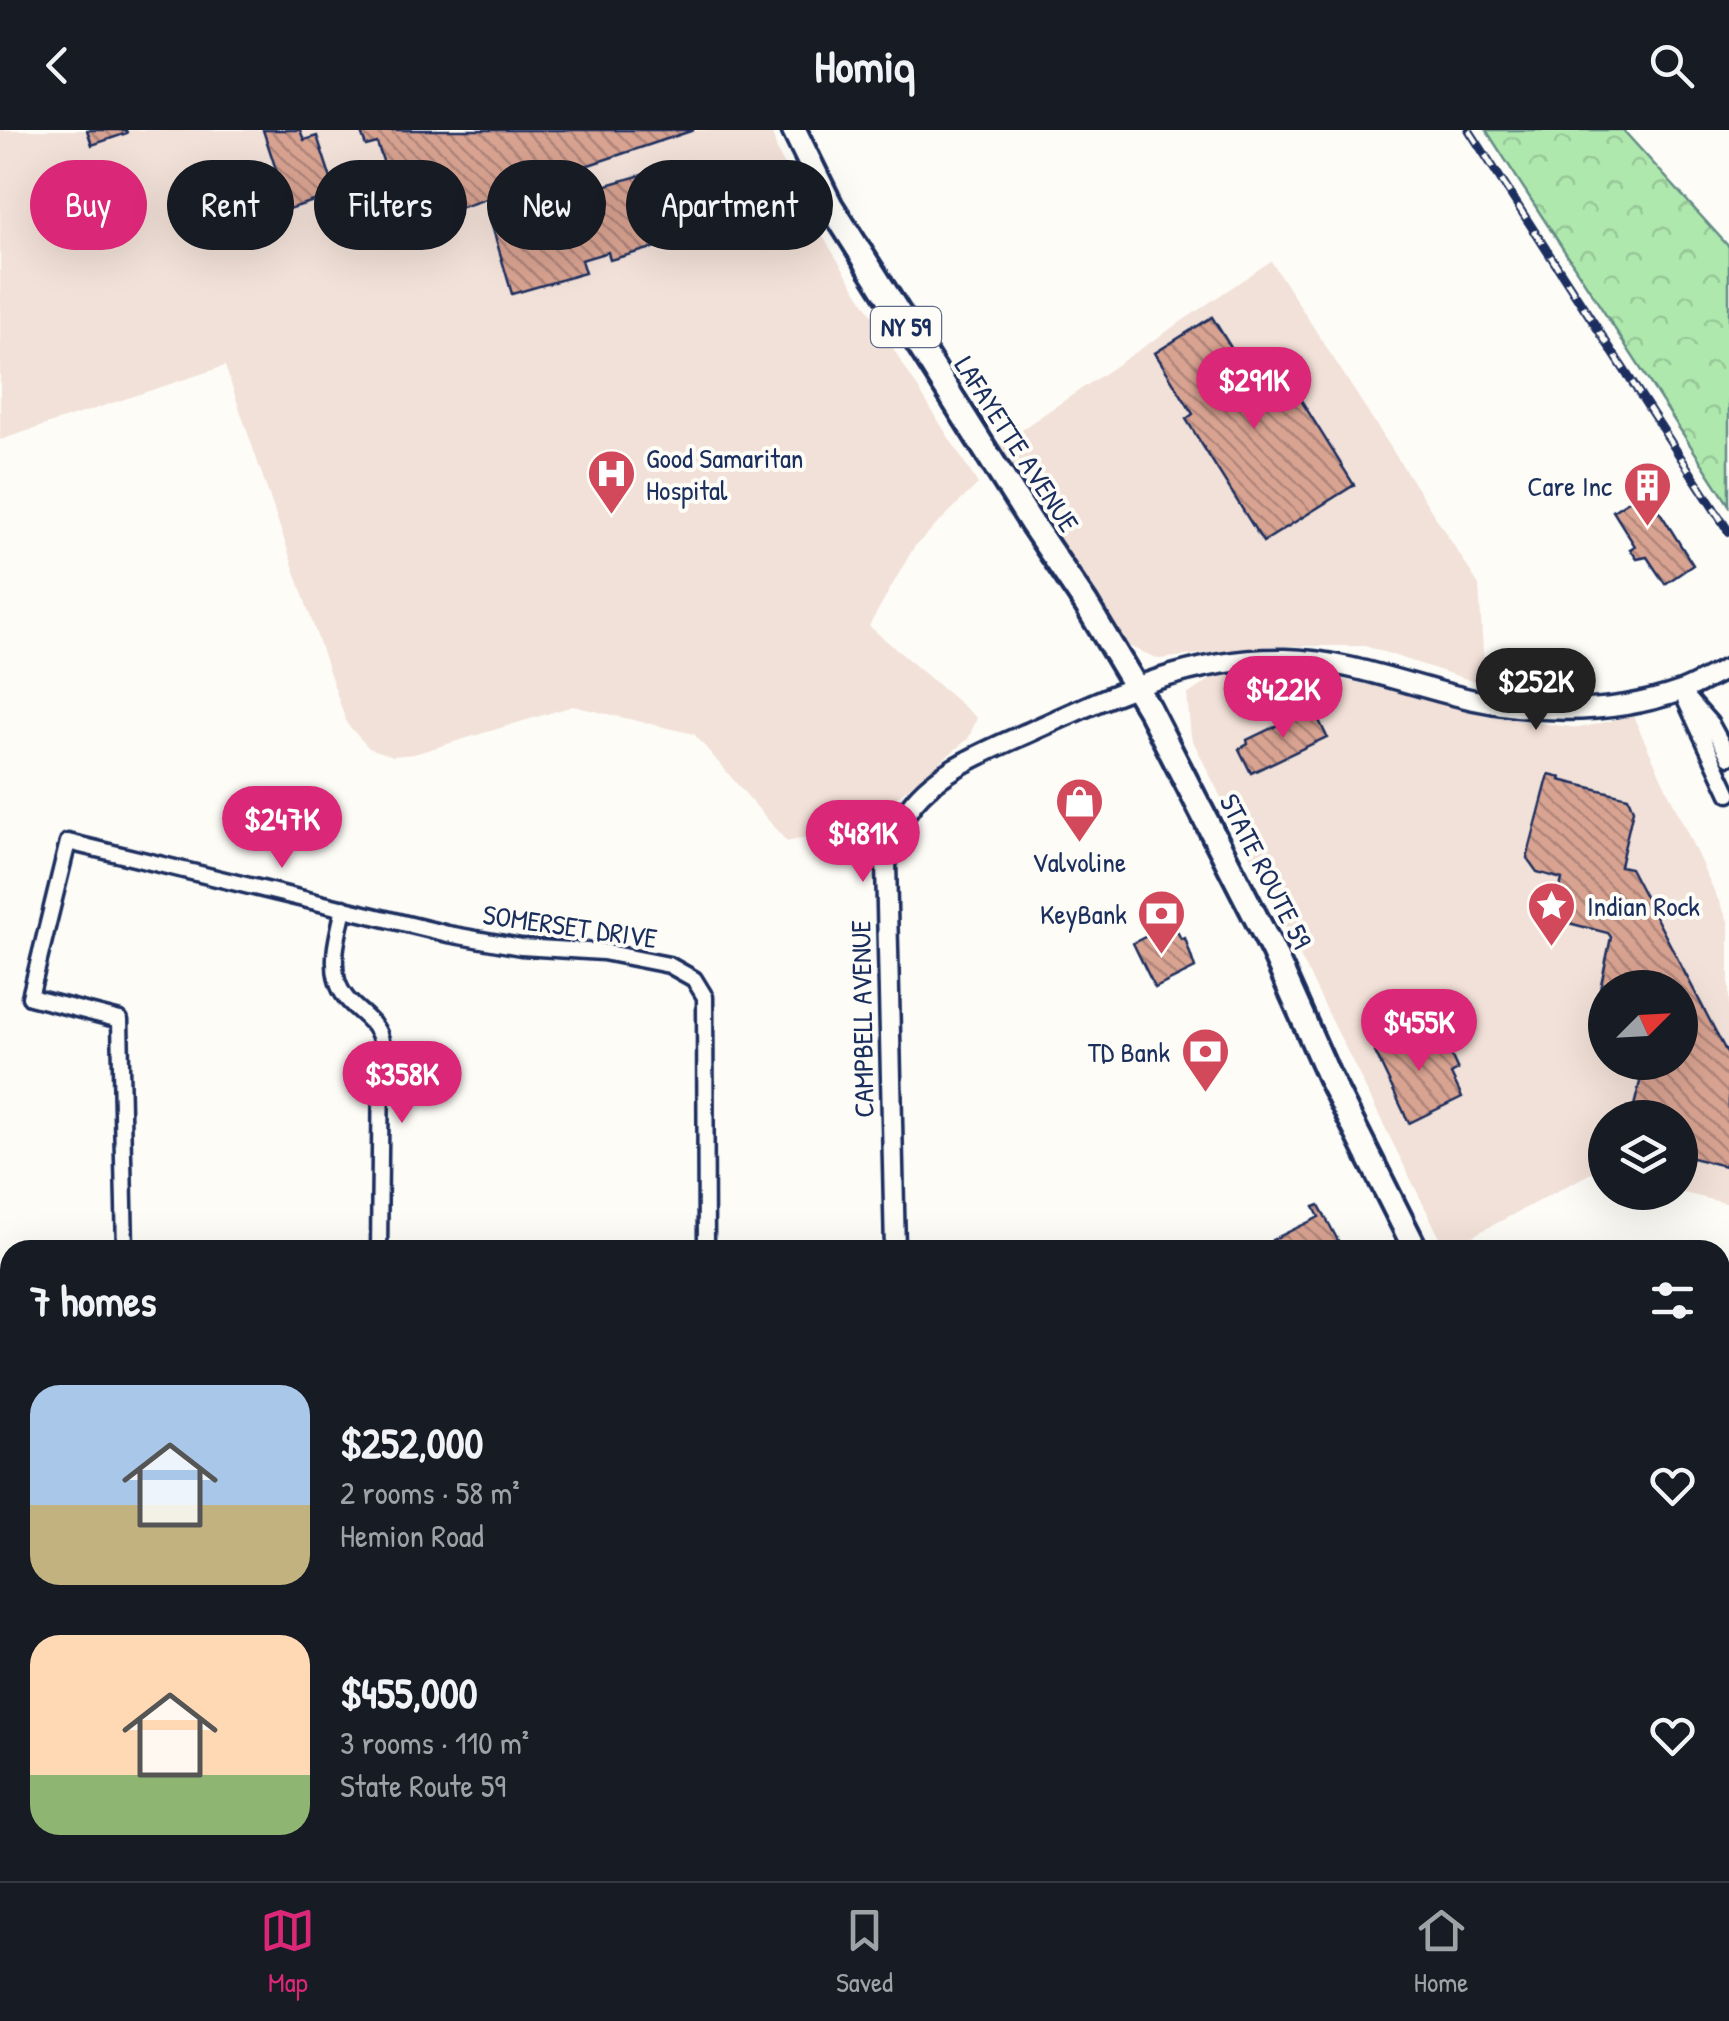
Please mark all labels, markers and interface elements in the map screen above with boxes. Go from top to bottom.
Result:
text: Homiq [814,35,915,96]
icon: back [30,38,85,93]
icon: search [1644,38,1699,93]
chip: Buy [30,160,147,250]
chip: Rent [167,160,294,250]
chip: Filters [314,160,467,250]
chip: New [487,160,606,250]
chip: Apartment [626,160,833,250]
road number: NY 59 [871,307,941,347]
pin: $291K [1184,347,1324,432]
street label: LAFAYETTE AVENUE [946,349,1088,539]
text: $291K [1218,358,1290,401]
place label: Good Samaritan Hospital [646,439,804,509]
hospital icon: Good Samaritan Hospital [585,448,637,516]
building icon: Care Inc [1621,460,1673,528]
place label: Care Inc [1527,467,1612,505]
pin: $252K [1466,648,1606,733]
pin: $422K [1213,656,1353,741]
text: $252K [1498,659,1574,702]
text: $422K [1246,667,1320,710]
shop icon: Valvoline [1053,776,1105,844]
pin: $247K [212,786,352,871]
street label: STATE ROUTE 59 [1211,787,1321,955]
text: $247K [244,797,320,840]
pin: $481K [793,800,933,885]
text: $481K [828,811,898,854]
place label: Valvoline [1032,843,1126,881]
place icon: Indian Rock [1526,880,1578,948]
place label: Indian Rock [1587,887,1700,925]
bank icon: KeyBank [1136,888,1188,956]
street label: SOMERSET DRIVE [480,895,660,957]
place label: KeyBank [1040,895,1127,933]
street label: CAMPBELL AVENUE [841,920,883,1118]
north arrow [1588,970,1698,1080]
map controls [1588,970,1698,1210]
pin: $455K [1349,989,1489,1074]
text: $455K [1383,1000,1455,1043]
bank icon: TD Bank [1179,1026,1231,1094]
place label: TD Bank [1088,1033,1170,1071]
pin: $358K [332,1041,472,1126]
text: $358K [365,1052,439,1095]
button: layers [1588,1100,1698,1210]
text: 7 homes [30,1272,156,1329]
icon: filters [1645,1273,1700,1328]
text: $252,000 [340,1414,483,1471]
icon: home [110,1425,230,1545]
icon: heart [1645,1458,1700,1513]
text: 2 rooms · 58 m² [340,1471,520,1514]
text: Hemion Road [340,1514,484,1557]
text: $455,000 [340,1664,478,1721]
icon: home [110,1675,230,1795]
icon: heart [1645,1708,1700,1763]
text: 3 rooms · 110 m² [340,1721,529,1764]
text: State Route 59 [340,1764,506,1807]
tab: Map [260,1903,315,2001]
tab: Saved [836,1903,893,2001]
tab: Home [1414,1903,1469,2001]

